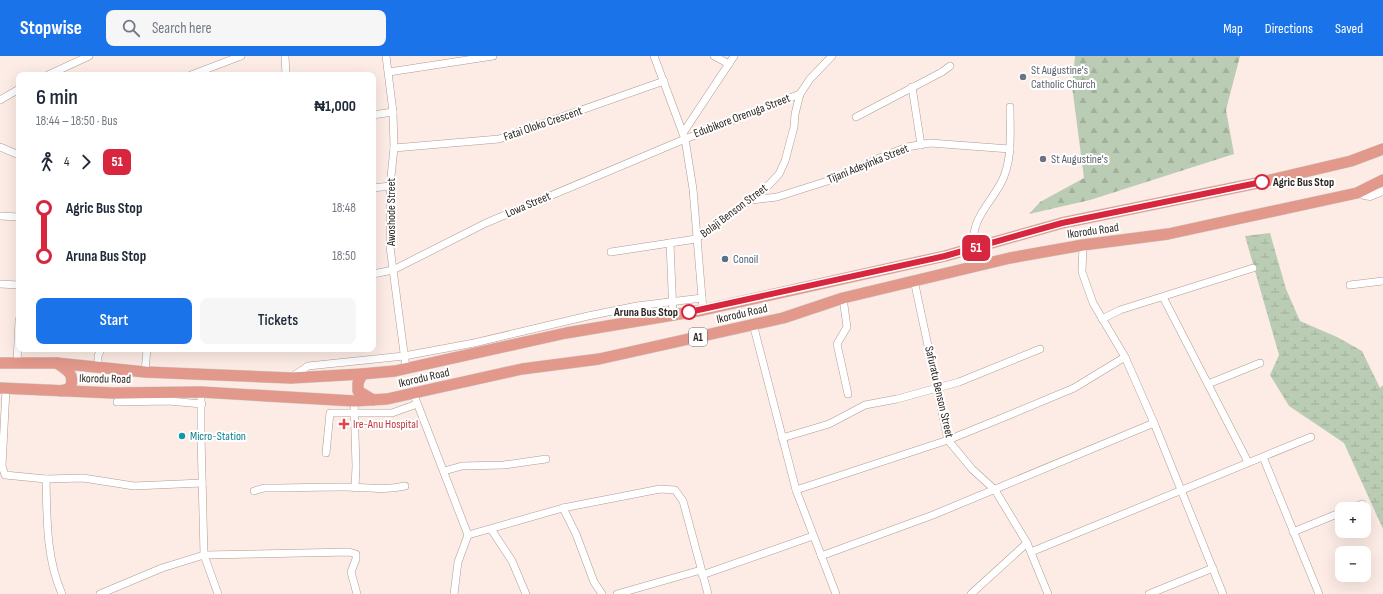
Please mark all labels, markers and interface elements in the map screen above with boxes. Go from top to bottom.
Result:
search box [106,10,386,46]
text: Stopwise [20,17,82,40]
icon: search [120,17,142,39]
text: Search here [152,19,212,38]
text: Map [1223,20,1243,37]
text: Directions [1265,20,1313,37]
text: Saved [1335,20,1363,37]
place label: St Augustine's Catholic Church [1031,63,1096,92]
marker: St Augustine's Catholic Church [1018,72,1028,82]
text: 6 min [36,84,78,111]
street label: Edubikore Orenuga Street [692,91,793,141]
text: ₦1,000 [314,97,356,116]
street label: Fatai Oloko Crescent [502,103,585,144]
text: 18:44 – 18:50 · Bus [36,113,117,129]
street label: Tijani Adeyinka Street [825,141,911,187]
icon: walk [36,151,58,173]
icon: forward [75,151,97,173]
place label: St Augustine's [1051,152,1108,167]
text: 51 [111,153,123,170]
text: 4 [64,154,69,170]
marker: St Augustine's [1038,154,1048,164]
marker: Agric Bus Stop [1254,174,1270,190]
place label: Agric Bus Stop [1272,175,1334,190]
street label: Awoshode Street [384,178,399,247]
street label: Bolaji Benson Street [697,181,771,241]
street label: Lowa Street [503,189,553,221]
text: Agric Bus Stop [66,199,142,218]
text: 18:48 [332,200,356,216]
street label: Ikorodu Road [1066,220,1120,242]
line badge: 51 [958,235,994,261]
text: 51 [970,239,982,256]
text: Aruna Bus Stop [66,247,146,266]
text: 18:50 [332,248,356,264]
place label: Conoil [733,252,758,267]
marker: Conoil [720,254,730,264]
button: Start [36,298,192,344]
button: Tickets [200,298,356,344]
street label: Ikorodu Road [715,301,769,327]
marker: Aruna Bus Stop [681,304,697,320]
place label: Aruna Bus Stop [613,305,678,320]
road number: A1 [689,328,707,346]
street label: Safuratu Benson Street [921,345,957,440]
street label: Ikorodu Road [397,365,451,391]
street label: Ikorodu Road [79,371,131,387]
place label: Ire-Anu Hospital [353,417,418,432]
marker: Ire-Anu Hospital [338,418,350,430]
place label: Micro-Station [190,429,246,444]
marker: Micro-Station [177,431,187,441]
map controls [1335,502,1371,582]
button: + [1335,502,1371,538]
button: − [1335,546,1371,582]

